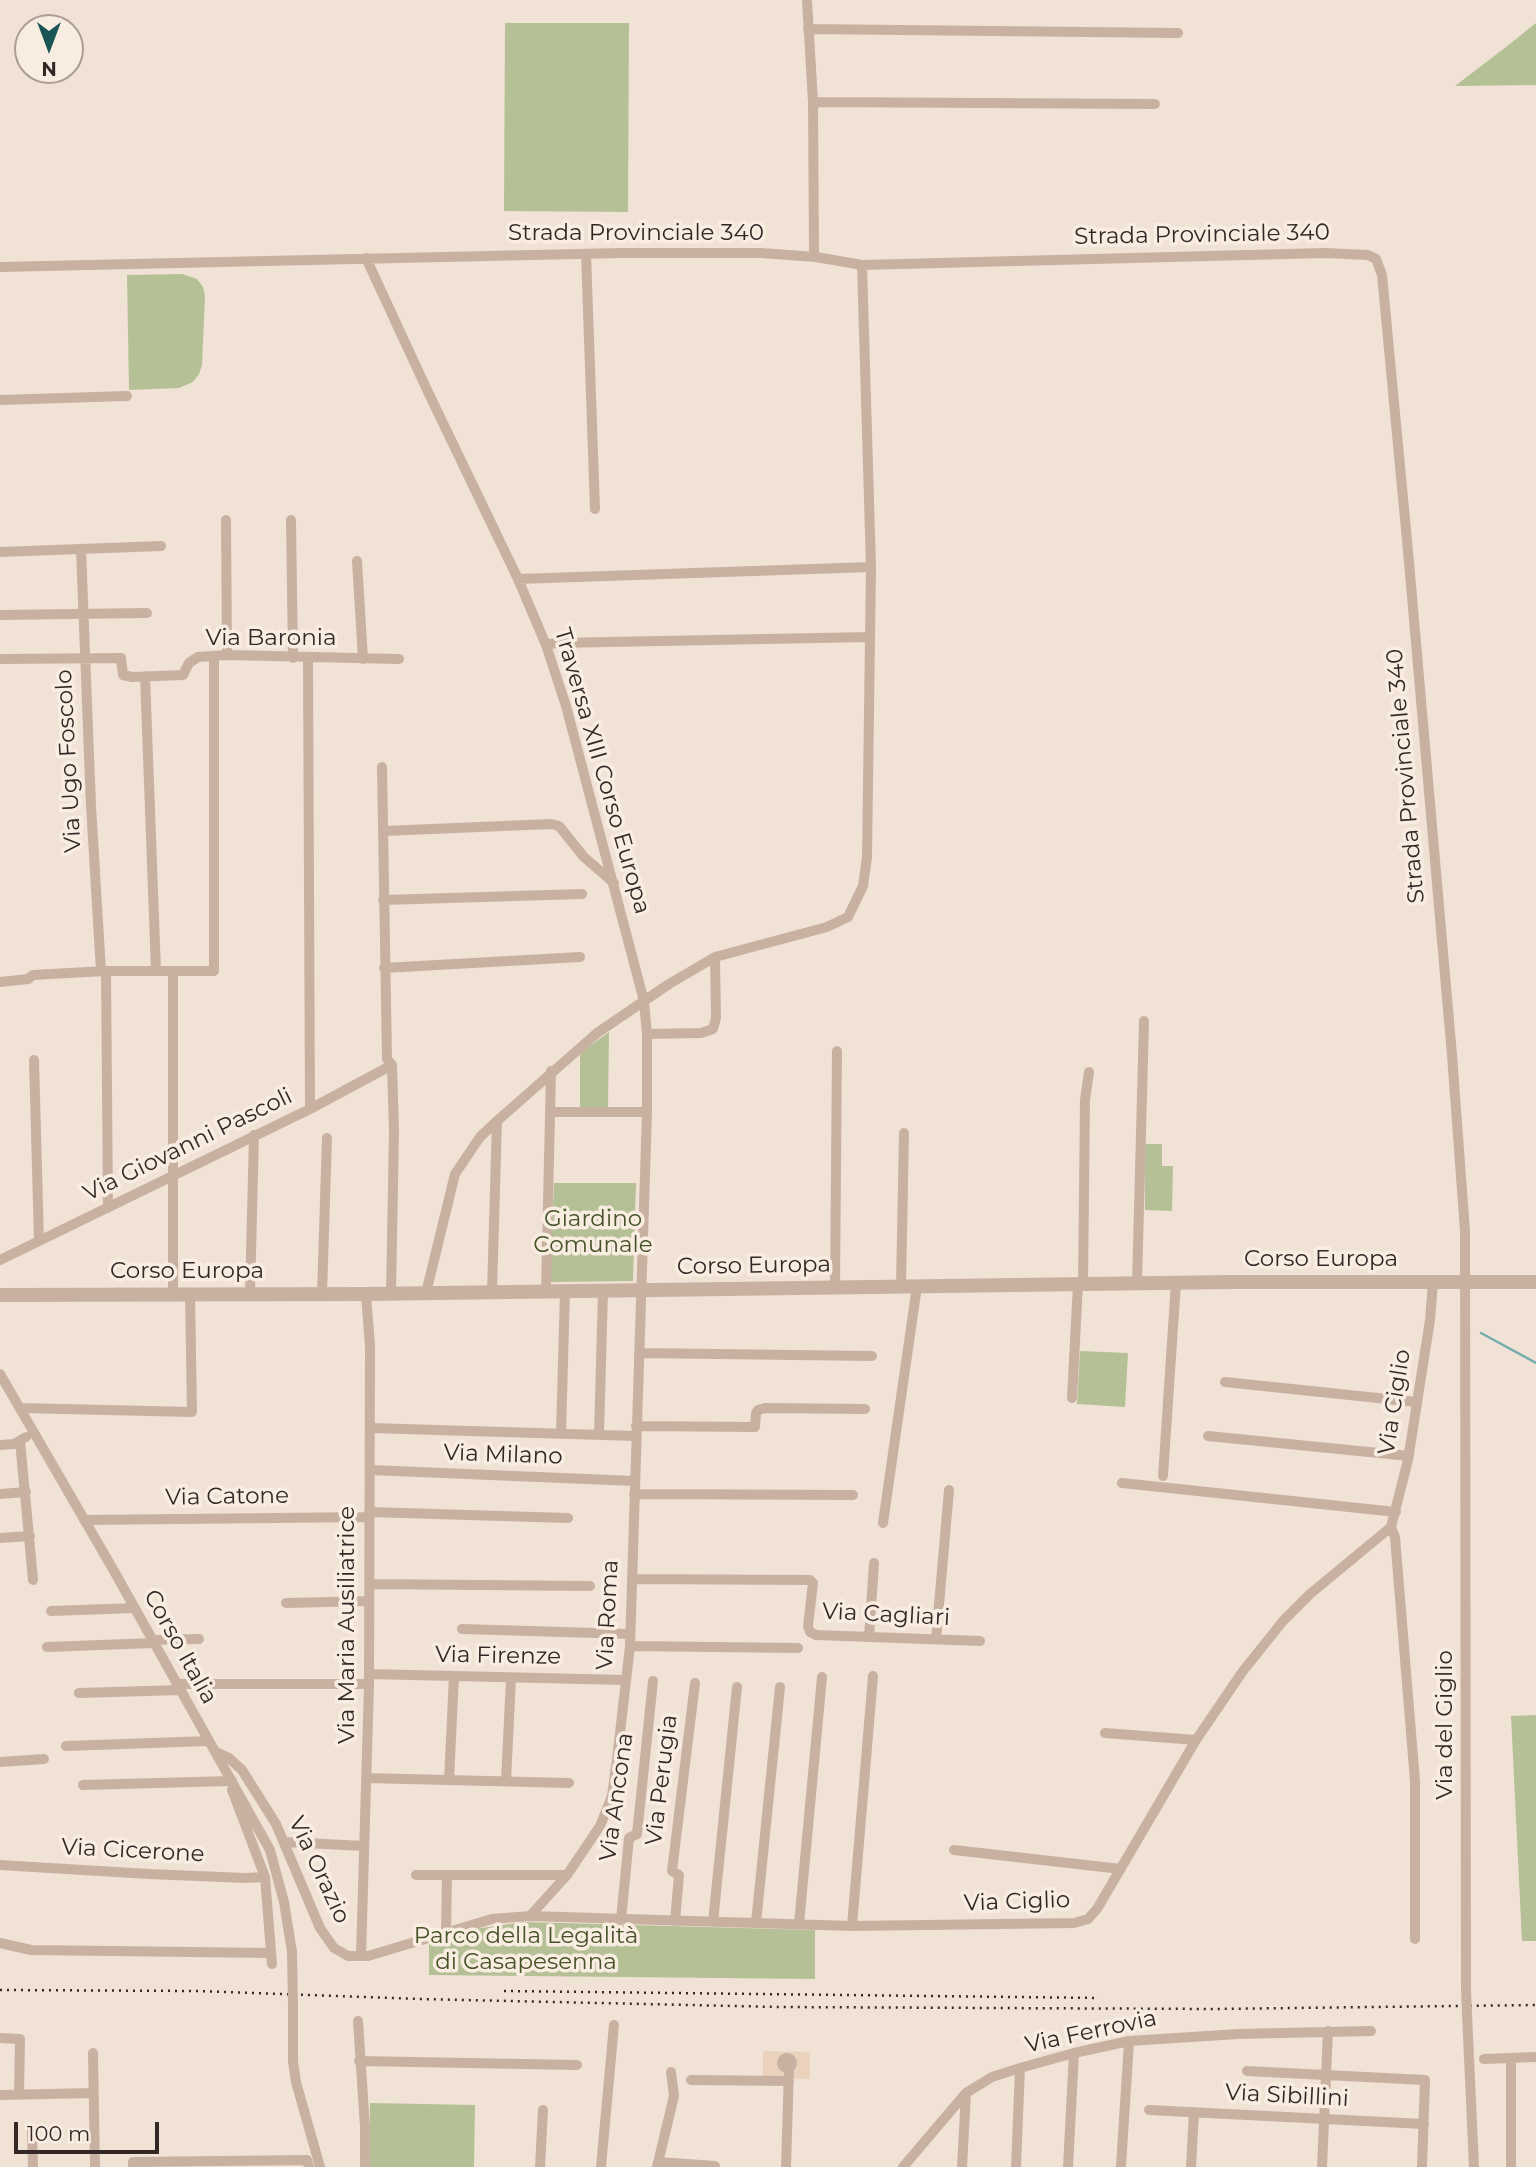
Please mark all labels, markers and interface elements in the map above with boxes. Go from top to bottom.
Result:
north arrow [14,14,84,84]
text: N [41,57,57,80]
street label: Strada Provinciale 340 [508,219,764,247]
street label: Strada Provinciale 340 [1074,219,1330,251]
street label: Via Baronia [206,624,336,652]
street label: Traversa XIII Corso Europa [548,625,656,917]
street label: Strada Provinciale 340 [1381,647,1431,905]
street label: Via Ugo Foscolo [50,669,88,853]
street label: Via Giovanni Pascoli [79,1082,297,1208]
park label: Giardino Comunale [533,1205,653,1259]
street label: Corso Europa [1244,1245,1398,1273]
street label: Corso Europa [677,1251,831,1281]
street label: Corso Europa [110,1257,264,1285]
street label: Via Ciglio [1373,1347,1417,1457]
street label: Via Milano [443,1439,563,1471]
street label: Via Catone [165,1482,289,1512]
street label: Via Maria Ausiliatrice [333,1506,361,1744]
street label: Via Roma [591,1559,625,1671]
street label: Corso Italia [137,1585,223,1709]
street label: Via Cagliari [821,1598,951,1632]
street label: Via Firenze [435,1641,561,1671]
street label: Via del Giglio [1431,1650,1459,1800]
street label: Via Perugia [640,1713,684,1847]
street label: Via Ancona [594,1731,640,1863]
street label: Via Orazio [282,1812,356,1928]
street label: Via Cicerone [61,1833,205,1869]
street label: Via Ciglio [963,1886,1071,1918]
park label: Parco della Legalità di Casapesenna [414,1922,638,1976]
street label: Via Ferrovia [1023,2005,1159,2059]
street label: Via Sibillini [1224,2079,1350,2113]
scale bar [18,2108,163,2152]
text: 100 m [27,2121,90,2146]

